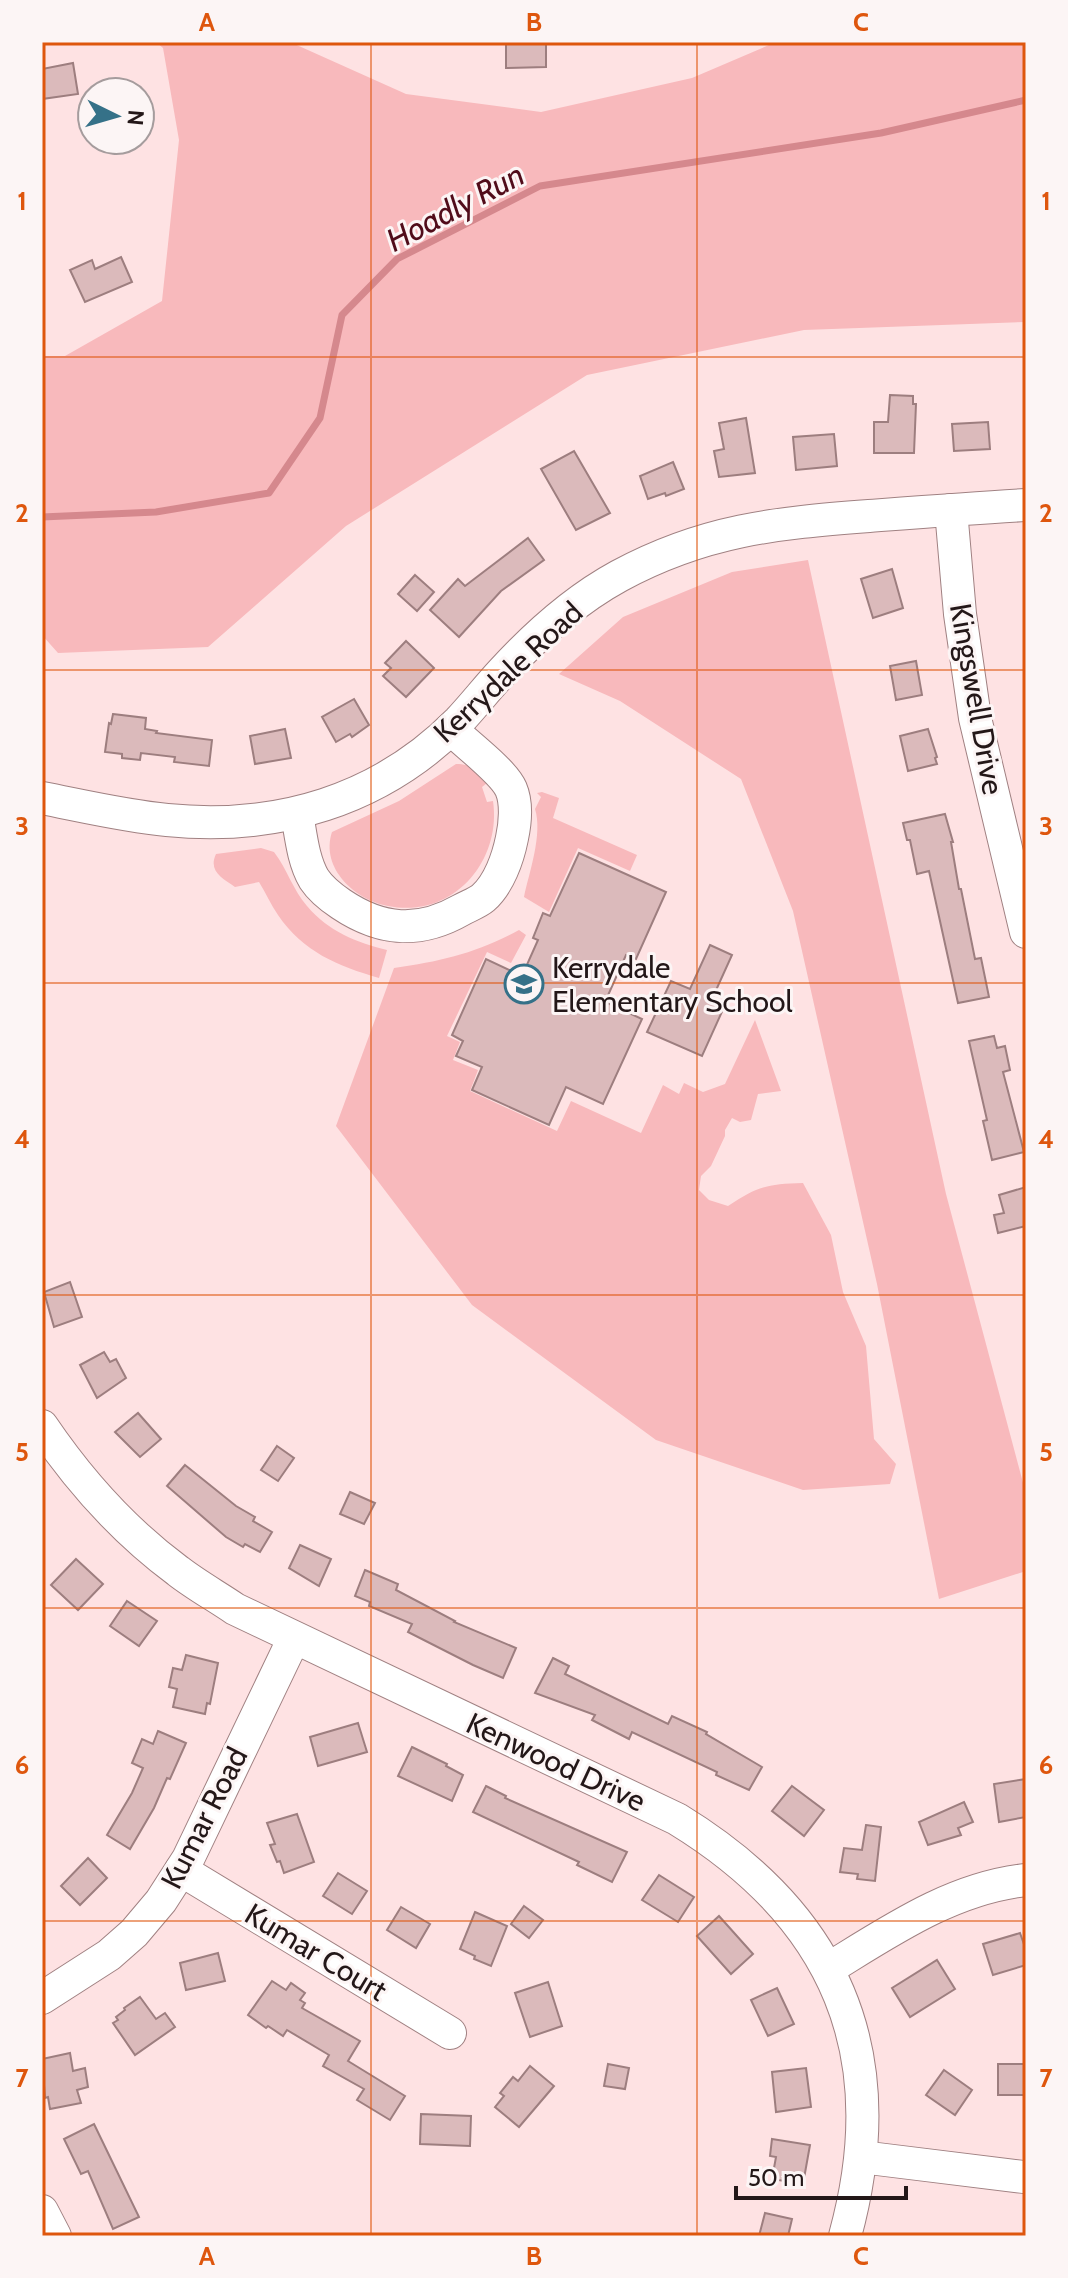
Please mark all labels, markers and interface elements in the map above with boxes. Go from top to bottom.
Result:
text: A [199,6,216,38]
text: B [526,6,542,38]
text: C [853,6,869,38]
north arrow [76,76,156,156]
text: N [121,109,150,127]
water label: Hoadly Run [380,155,530,259]
text: 1 [17,185,27,217]
text: 1 [1041,185,1051,217]
text: 2 [15,497,29,529]
text: 2 [1039,497,1053,529]
street label: Kerrydale Road [426,594,590,750]
street label: Kingswell Drive [942,601,1012,797]
text: 3 [15,810,29,842]
text: 3 [1039,810,1053,842]
place label: Kerrydale Elementary School [552,949,792,1020]
school or university icon: Kerrydale Elementary School [503,963,545,1005]
text: 4 [14,1123,30,1155]
text: 4 [1038,1123,1054,1155]
text: 5 [15,1436,29,1468]
text: 5 [1039,1436,1053,1468]
street label: Kenwood Drive [461,1704,651,1820]
street label: Kumar Road [153,1741,255,1895]
text: 6 [15,1749,29,1781]
text: 6 [1039,1749,1053,1781]
street label: Kumar Court [238,1895,394,2009]
text: 7 [15,2062,29,2094]
text: 7 [1039,2062,1053,2094]
scale bar [736,2150,906,2200]
text: 50 m [748,2163,804,2192]
text: A [199,2240,216,2272]
text: B [526,2240,542,2272]
text: C [853,2240,869,2272]

